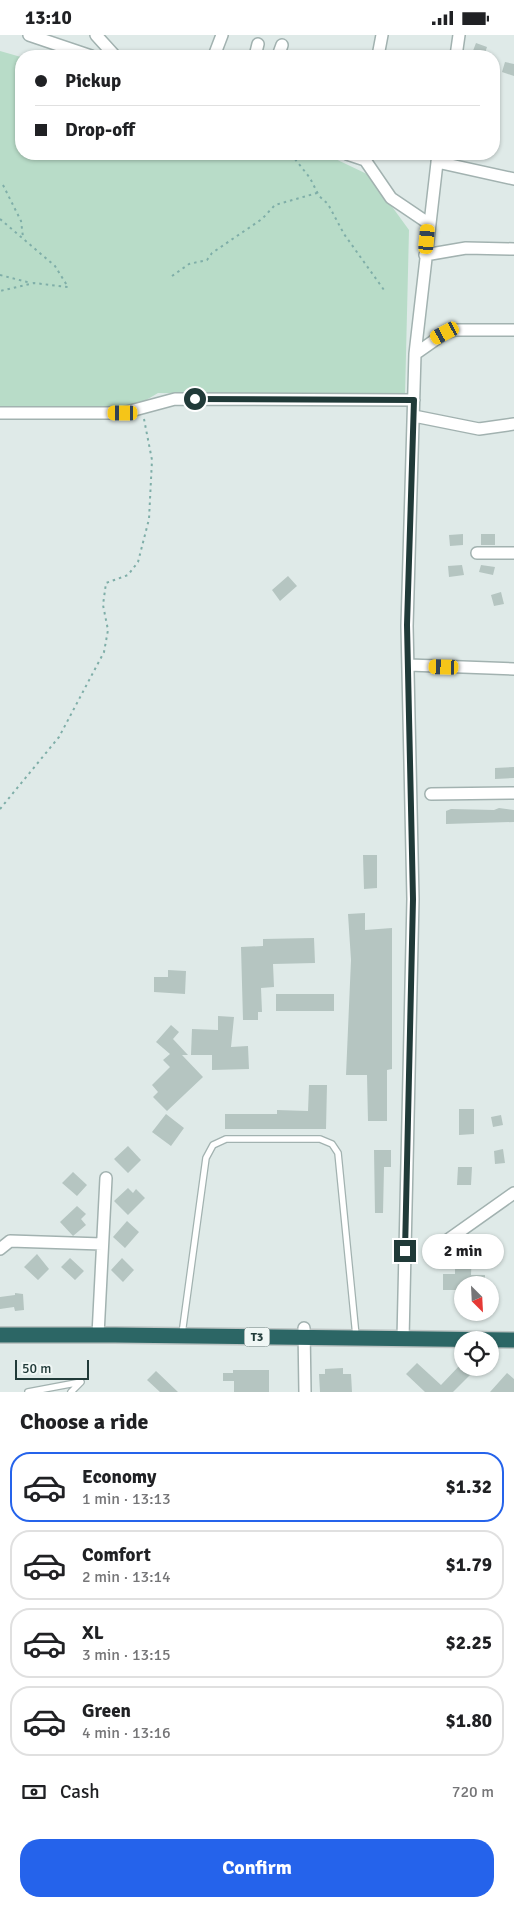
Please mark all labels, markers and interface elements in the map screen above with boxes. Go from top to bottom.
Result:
text: 13:10 [25,6,72,30]
text: Pickup [65,69,121,93]
text: Drop-off [65,118,135,142]
car [418,223,435,255]
car [428,319,461,347]
route start [184,388,206,410]
car [108,406,138,421]
car [428,659,459,675]
callout: 2 min [422,1233,505,1269]
route end [394,1240,416,1262]
text: 2 min [444,1241,482,1261]
north arrow [454,1276,499,1321]
map controls [454,1276,499,1376]
road number: T3 [244,1327,270,1346]
button: locate [454,1331,499,1376]
scale bar [15,1357,89,1380]
text: 50 m [22,1360,51,1377]
text: Choose a ride [20,1408,148,1435]
icon: car [22,1465,67,1510]
text: Economy [82,1465,156,1489]
text: $1.32 [446,1475,492,1499]
text: 1 min · 13:13 [82,1489,171,1509]
icon: car [22,1543,67,1588]
text: Comfort [82,1543,151,1567]
text: $1.79 [446,1553,492,1577]
text: 2 min · 13:14 [82,1567,171,1587]
icon: car [22,1621,67,1666]
text: XL [82,1621,104,1645]
text: $2.25 [446,1631,492,1655]
text: 3 min · 13:15 [82,1645,171,1665]
icon: car [22,1699,67,1744]
text: Green [82,1699,131,1723]
text: $1.80 [446,1709,492,1733]
text: 4 min · 13:16 [82,1723,171,1743]
icon: cash [20,1778,48,1806]
text: Cash [60,1780,100,1804]
text: 720 m [452,1782,494,1802]
button: Confirm [20,1839,494,1897]

